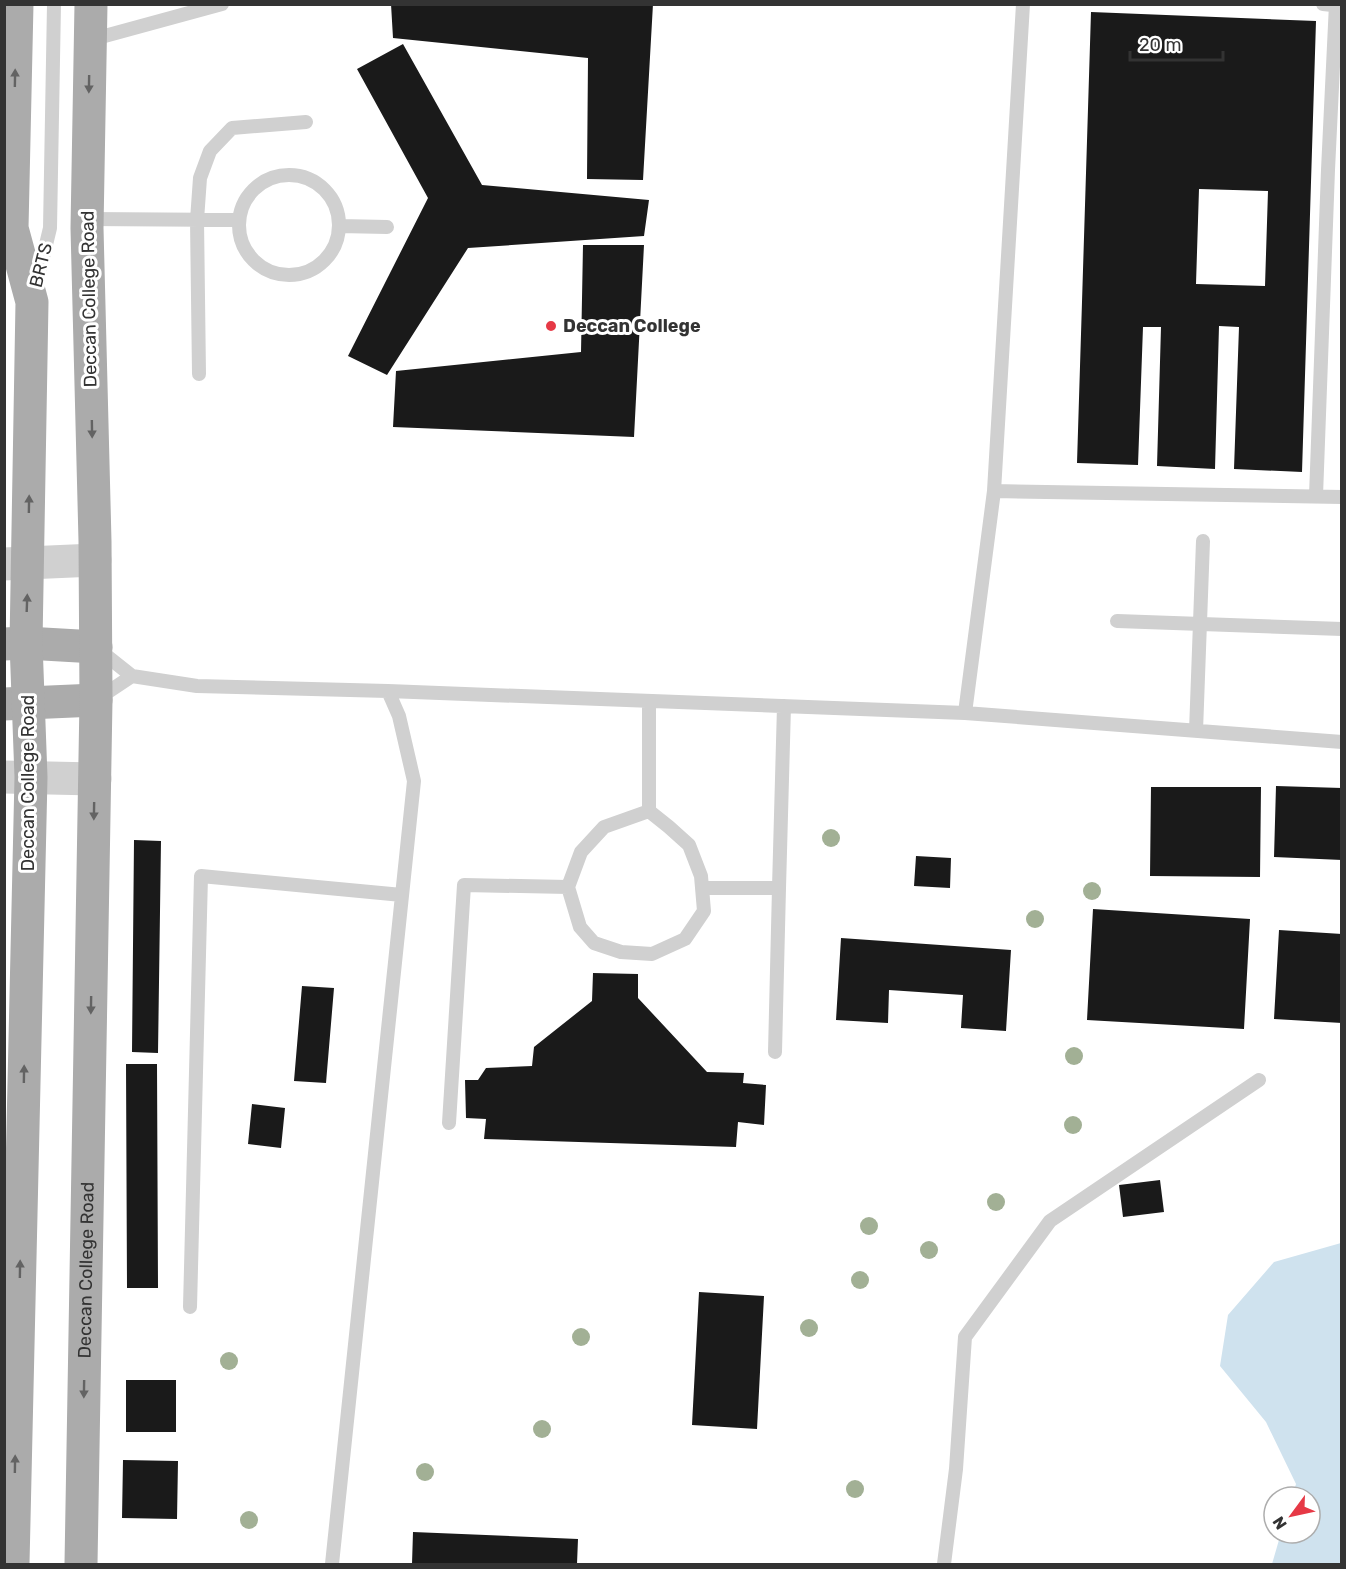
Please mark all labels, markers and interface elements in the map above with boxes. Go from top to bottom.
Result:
scale bar [1130,24,1223,62]
text: 20 m [1139,34,1181,56]
one-way arrow [10,69,20,88]
one-way arrow [84,74,94,93]
street label: Deccan College Road [76,210,102,388]
street label: BRTS [25,240,57,290]
place label: Deccan College [563,315,701,337]
marker: Deccan College [544,319,558,333]
one-way arrow [87,419,97,438]
one-way arrow [24,495,34,514]
one-way arrow [22,593,32,612]
street label: Deccan College Road [17,695,39,871]
one-way arrow [89,801,99,820]
one-way arrow [86,996,96,1015]
one-way arrow [19,1065,29,1084]
street label: Deccan College Road [74,1181,99,1359]
one-way arrow [15,1260,24,1279]
one-way arrow [79,1380,89,1399]
one-way arrow [10,1455,20,1474]
north arrow [1262,1485,1322,1545]
text: N [1269,1513,1291,1533]

